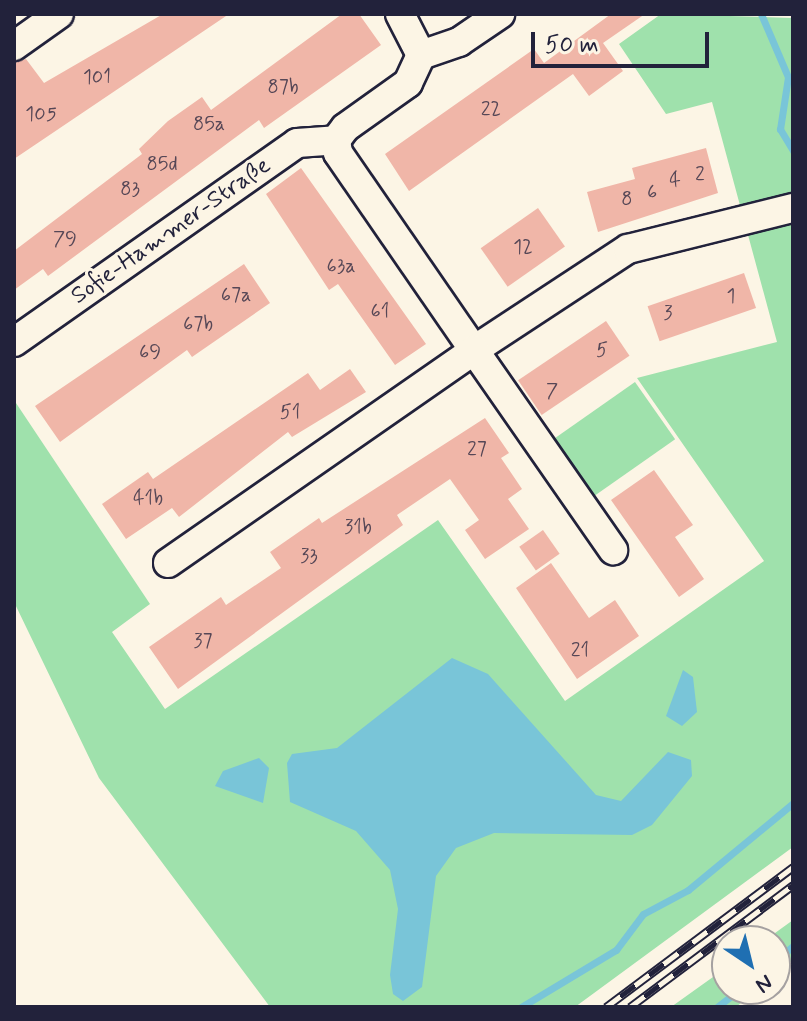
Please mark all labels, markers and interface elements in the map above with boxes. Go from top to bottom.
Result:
scale bar [535,16,713,66]
text: 50 m [545,30,599,61]
house number: 101 [83,65,111,89]
house number: 87b [267,75,299,99]
house number: 22 [481,97,501,121]
house number: 105 [25,102,57,126]
house number: 85a [193,112,225,136]
street label: Sofie-Hammer-Straße [66,151,276,311]
house number: 85d [146,152,178,176]
house number: 2 [695,162,705,186]
house number: 4 [669,168,681,192]
house number: 83 [120,177,140,201]
house number: 6 [647,180,657,204]
house number: 8 [621,187,633,211]
house number: 79 [53,227,77,251]
house number: 12 [513,235,533,259]
house number: 63a [327,254,355,278]
house number: 67a [221,283,251,307]
house number: 1 [727,284,735,308]
house number: 61 [371,299,389,323]
house number: 3 [663,301,673,325]
house number: 67b [183,312,213,336]
house number: 5 [596,338,608,362]
house number: 69 [139,340,161,364]
house number: 7 [546,379,558,403]
house number: 51 [280,400,300,424]
house number: 27 [467,437,487,461]
house number: 41b [133,486,163,510]
house number: 31b [344,515,372,539]
house number: 33 [300,544,318,568]
house number: 37 [193,629,213,653]
house number: 21 [571,638,589,662]
north arrow [711,925,791,1005]
text: N [750,967,778,999]

